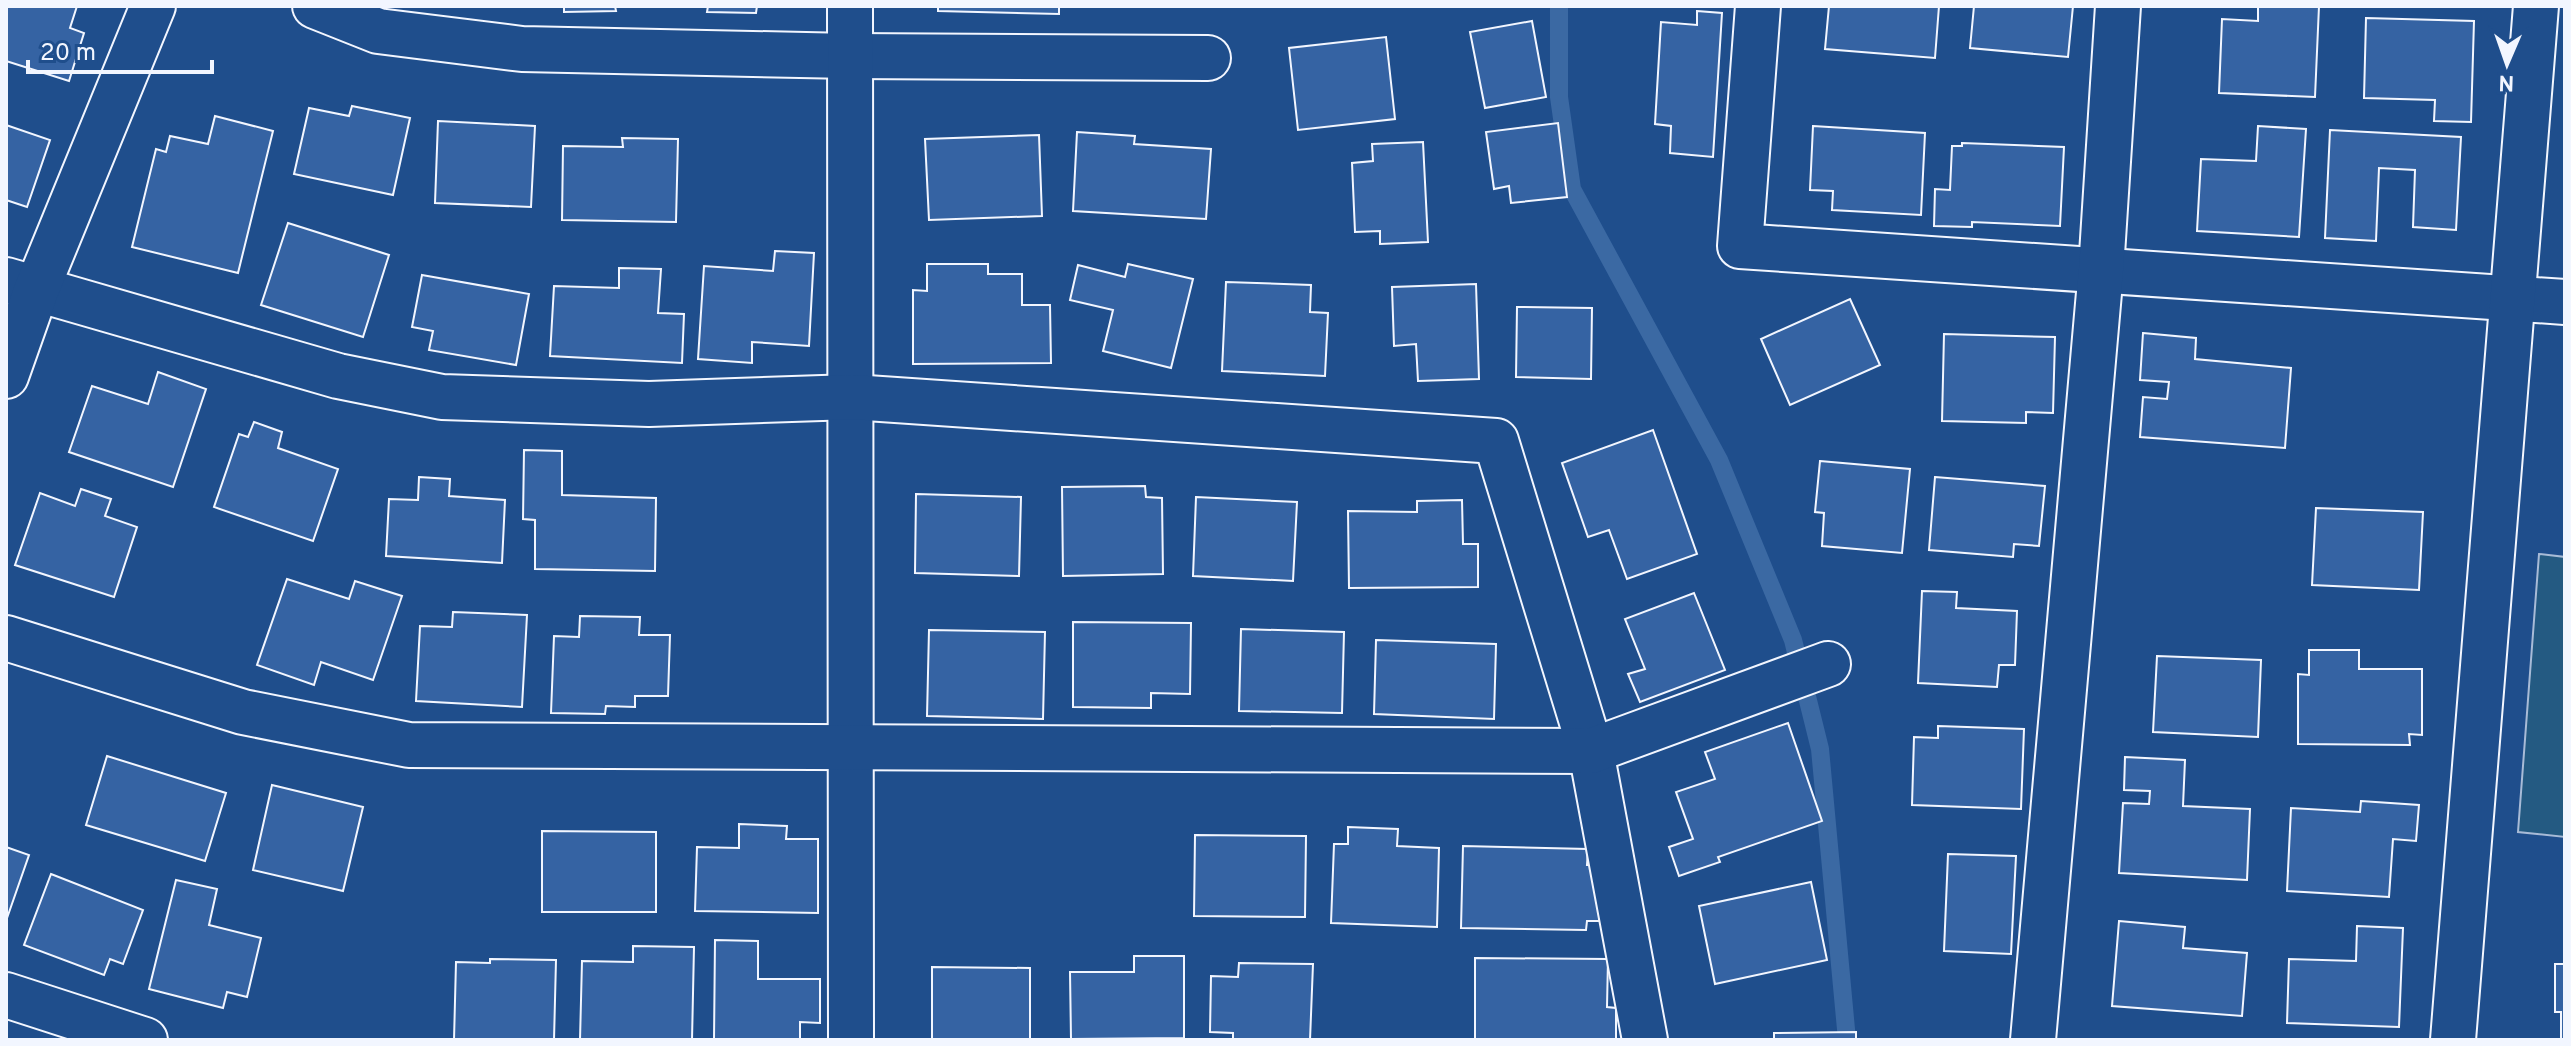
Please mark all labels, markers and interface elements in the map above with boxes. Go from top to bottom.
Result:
scale bar [28,24,212,74]
north arrow [2467,24,2547,104]
text: 20 m [40,39,96,69]
text: N [2498,68,2515,95]

